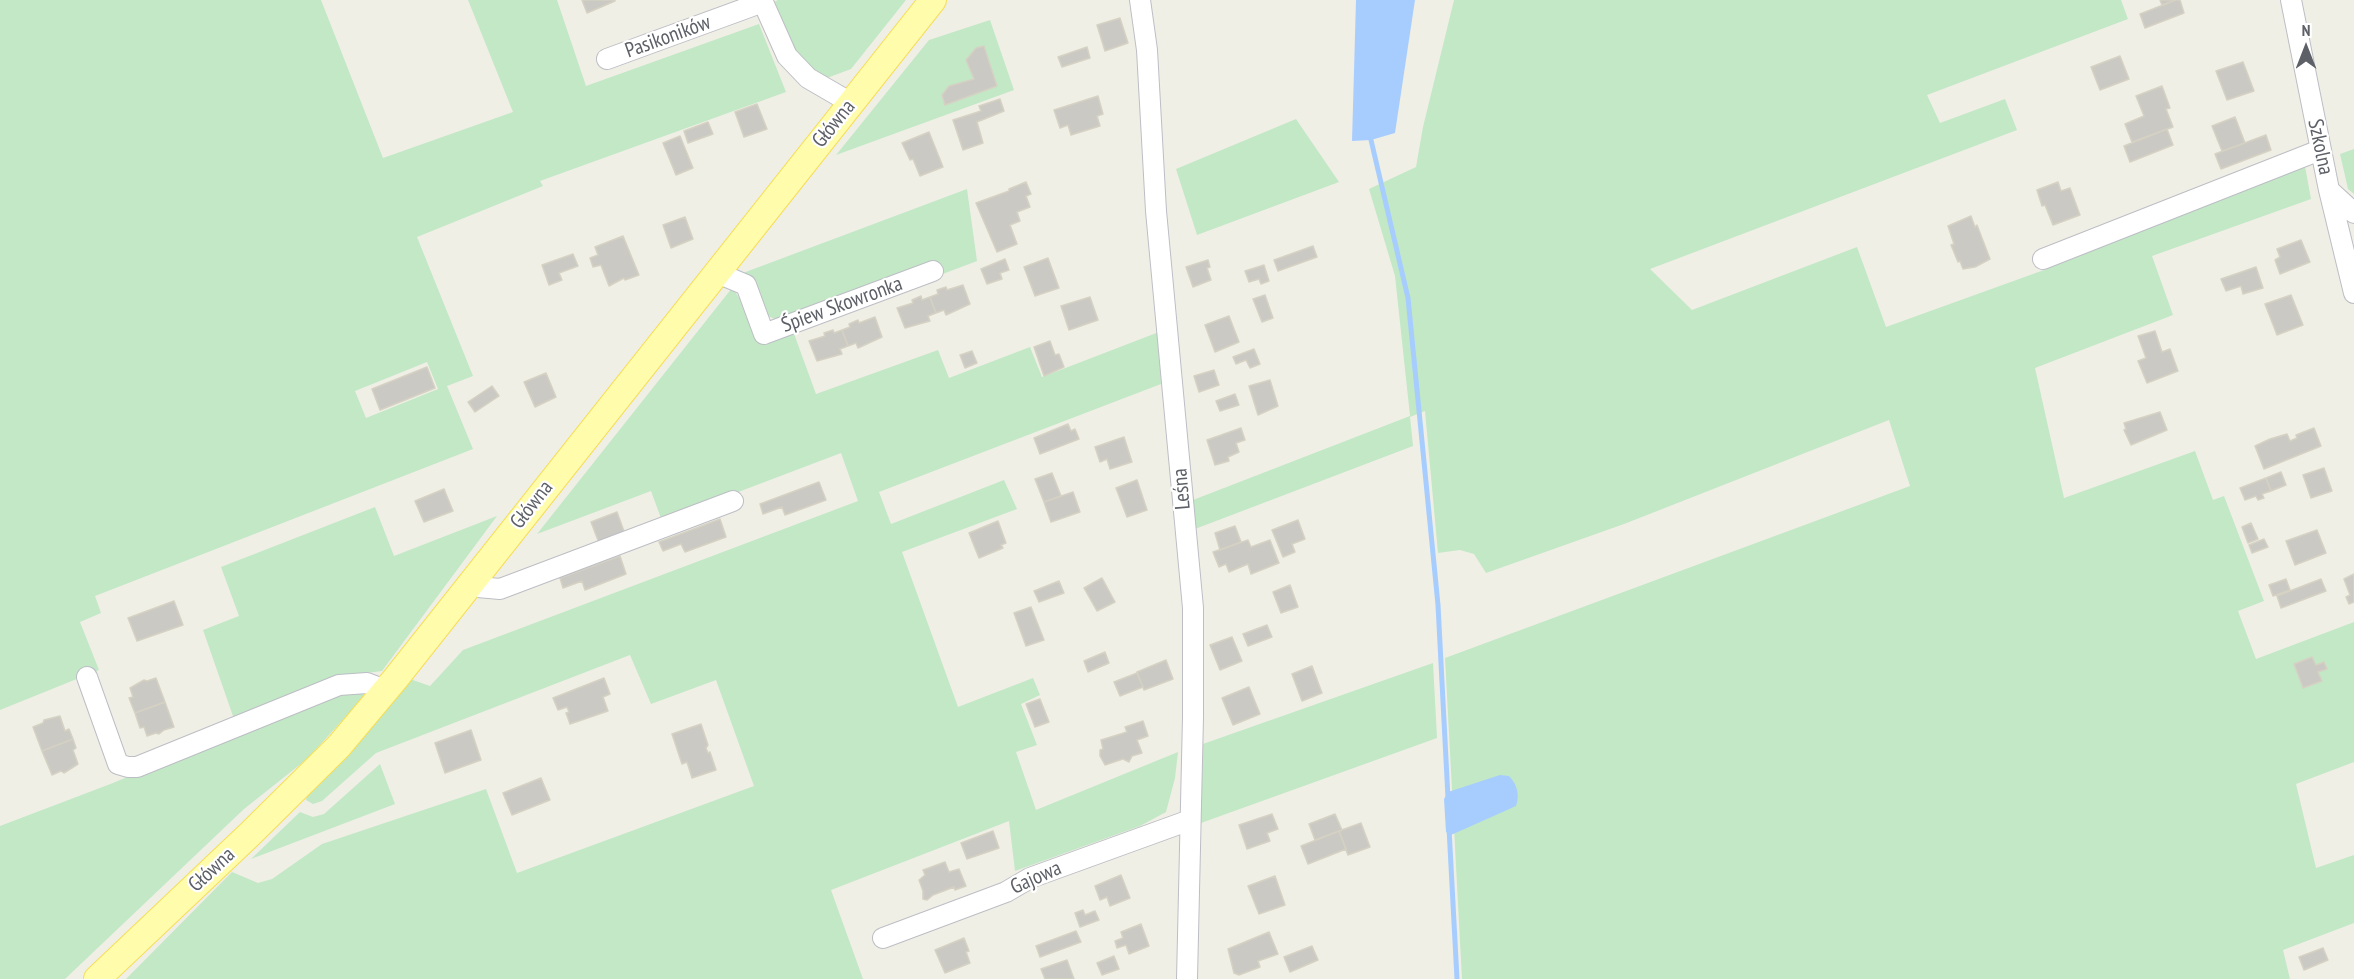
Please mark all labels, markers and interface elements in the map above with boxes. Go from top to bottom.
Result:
street label: Pasikoników [622,10,714,64]
north arrow [2276,18,2336,78]
text: N [2302,20,2310,40]
street label: Główna [807,95,861,153]
street label: Szkolna [2302,117,2338,177]
street label: Śpiew Skowronka [778,271,906,339]
street label: Leśna [1168,467,1196,511]
street label: Główna [505,476,559,534]
street label: Główna [184,842,240,898]
street label: Gajowa [1007,856,1065,900]

